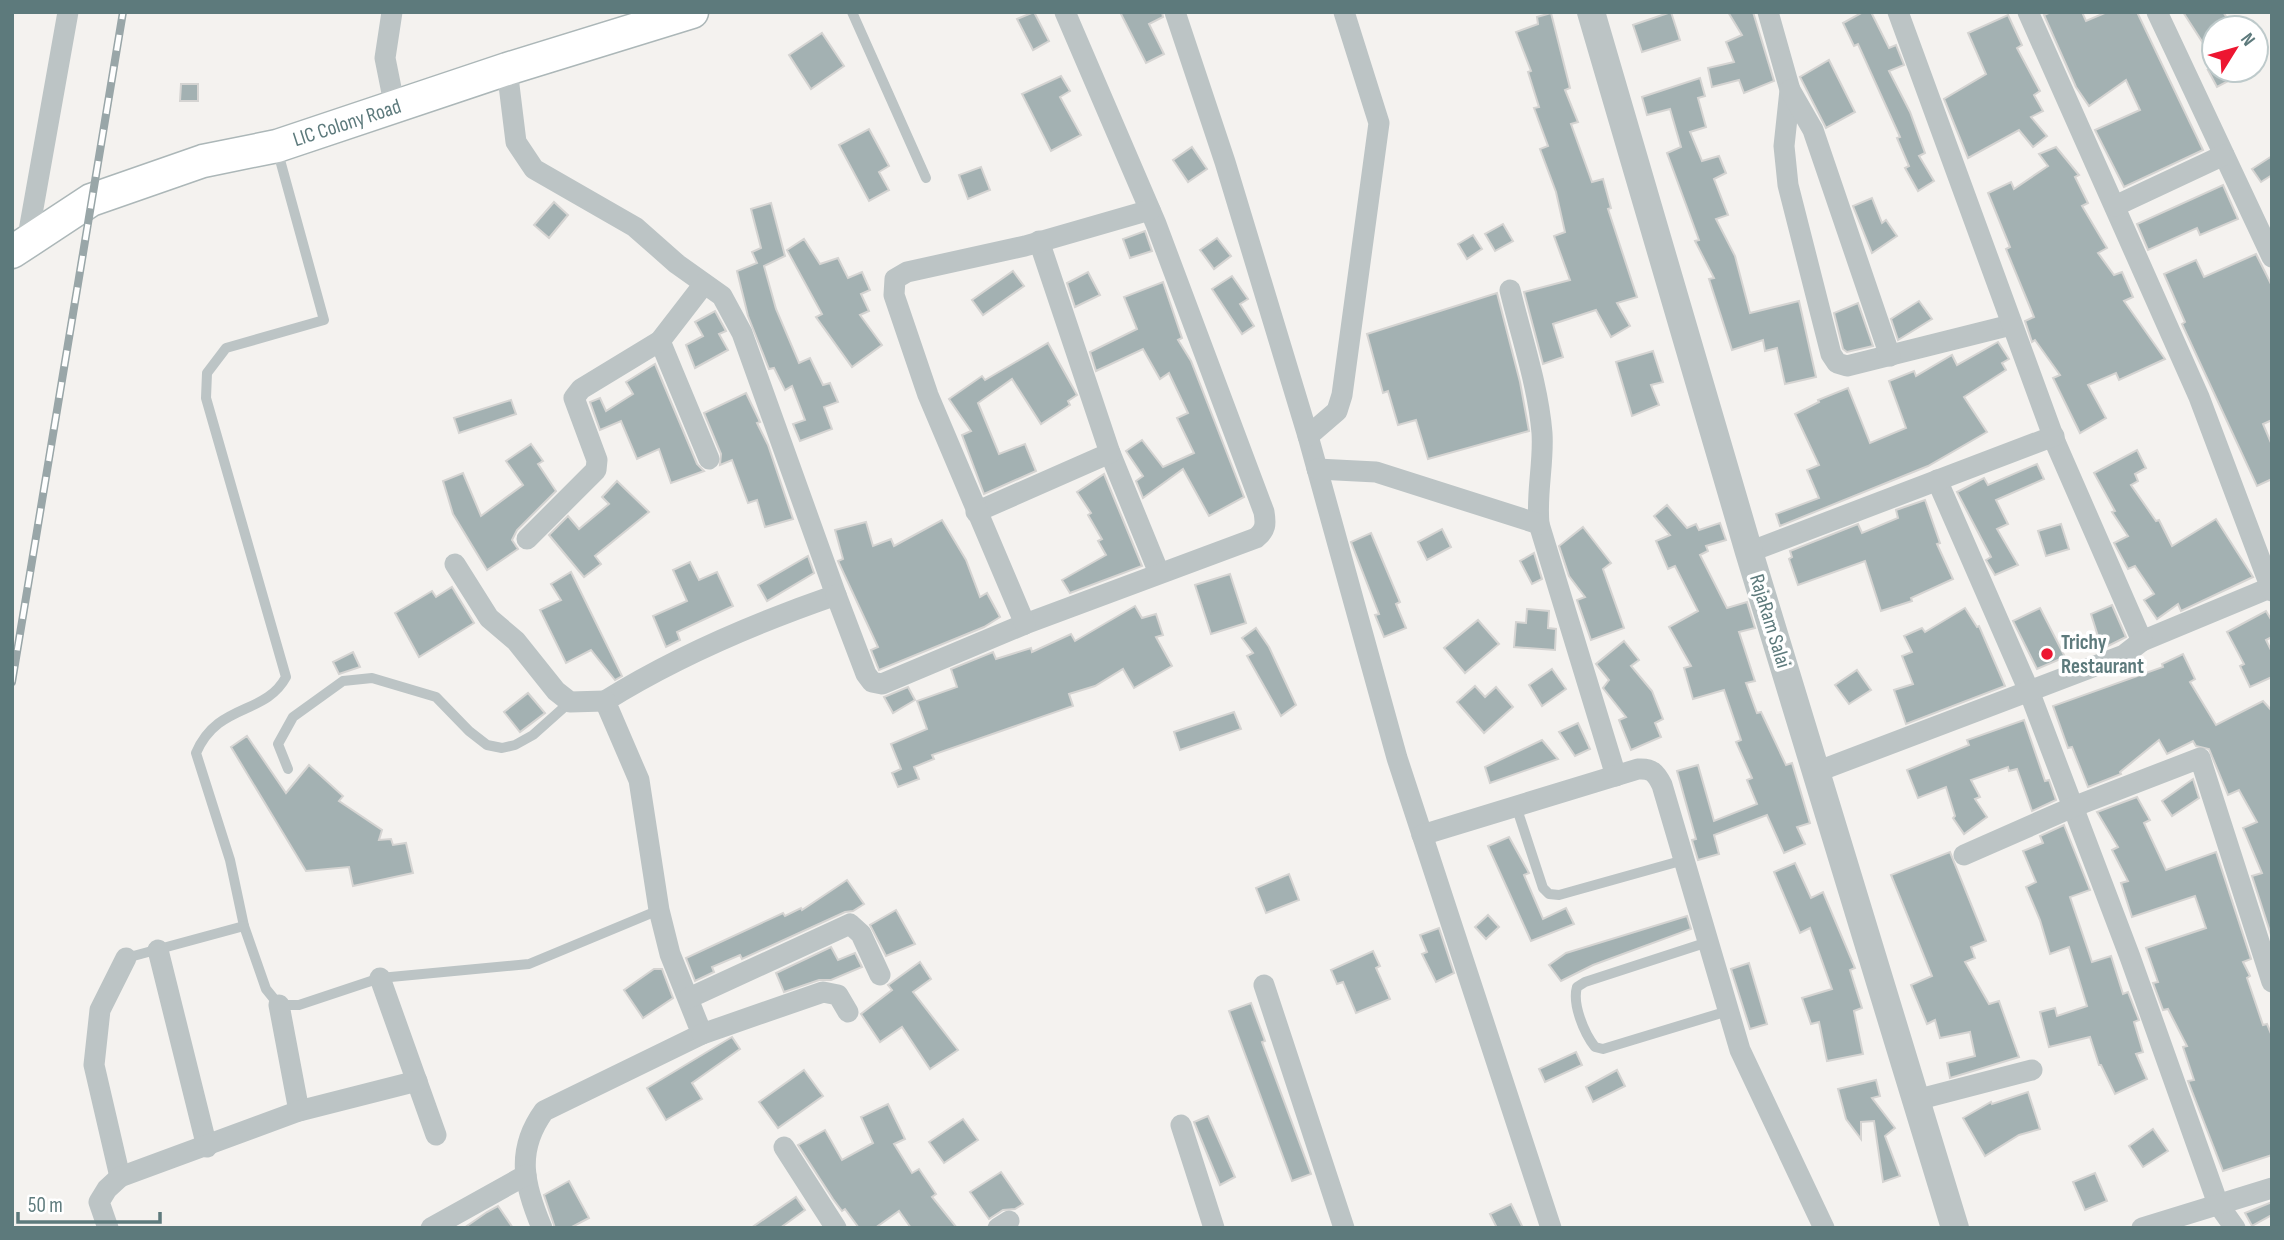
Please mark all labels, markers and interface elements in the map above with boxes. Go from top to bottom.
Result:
north arrow [2200,14,2270,84]
text: N [2235,29,2260,51]
street label: LIC Colony Road [290,94,404,152]
street label: RajaRam Salai [1744,571,1796,671]
place label: Trichy Restaurant [2061,630,2144,679]
marker: Trichy Restaurant [2039,646,2055,662]
scale bar [18,1180,159,1224]
text: 50 m [28,1193,63,1218]

